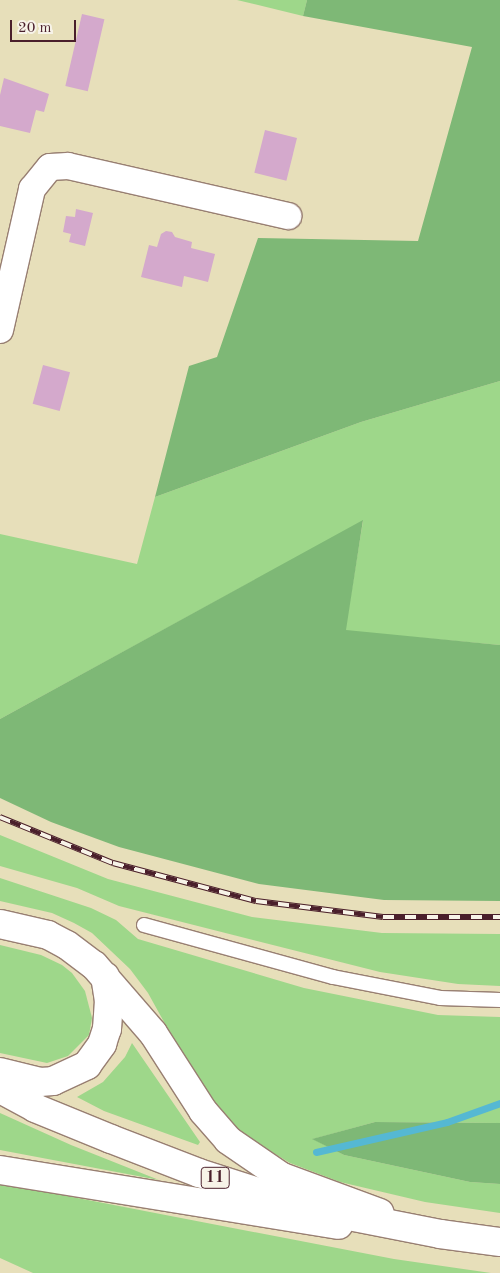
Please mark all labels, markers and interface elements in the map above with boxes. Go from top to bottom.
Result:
scale bar [12,10,79,42]
text: 20 m [18,21,52,36]
road number: 11 [200,1164,230,1192]

